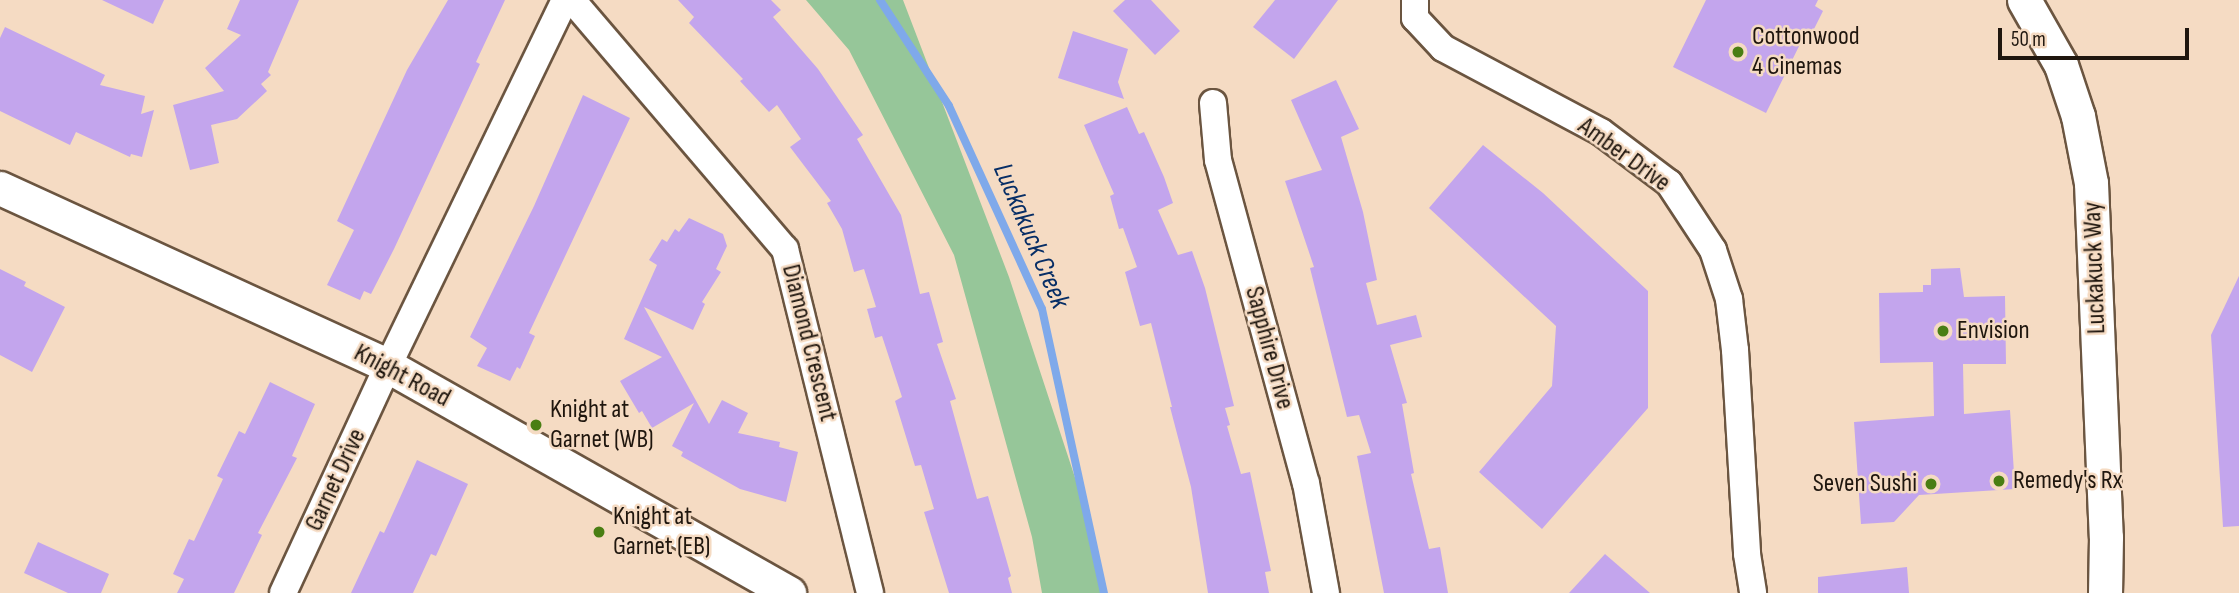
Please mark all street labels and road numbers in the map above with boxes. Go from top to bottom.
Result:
street label: Amber Drive [1572,111,1676,199]
street label: Luckakuck Way [2077,201,2113,335]
street label: Diamond Crescent [774,261,844,425]
street label: Sapphire Drive [1238,283,1300,413]
street label: Knight Road [348,338,456,414]
street label: Garnet Drive [299,424,373,536]

